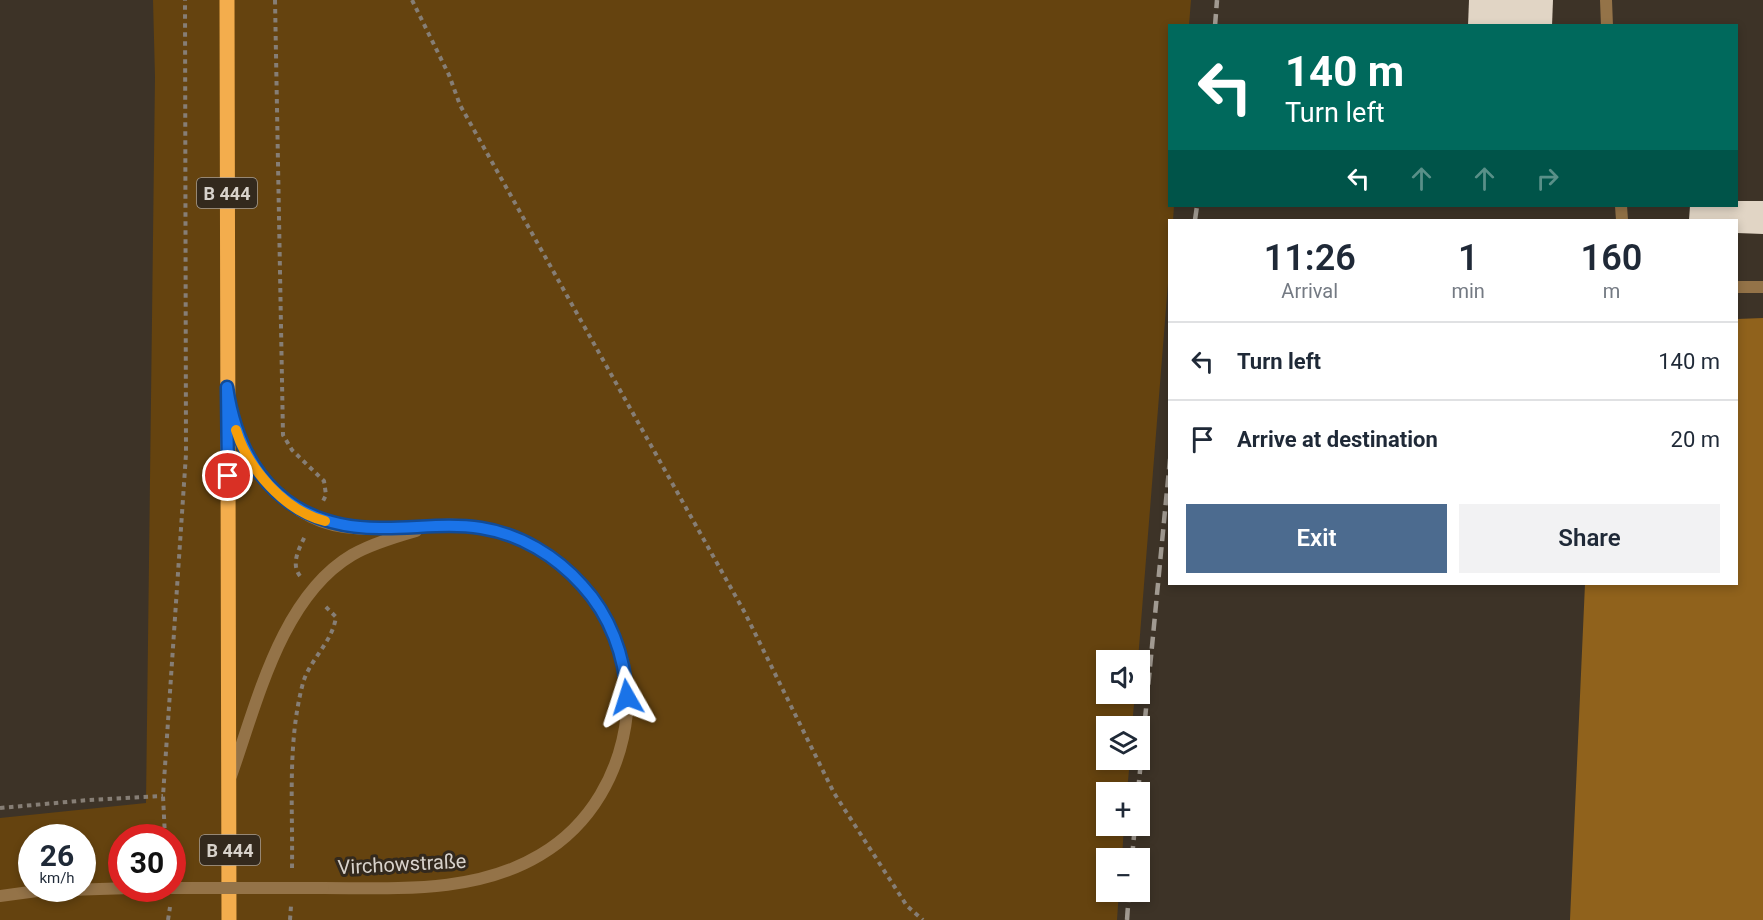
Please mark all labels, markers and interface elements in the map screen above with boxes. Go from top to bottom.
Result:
text: 140 m [1285,47,1404,96]
icon: left [1186,48,1264,126]
text: Turn left [1285,97,1385,129]
icon: left [1342,162,1375,195]
icon: ahead [1405,162,1438,195]
icon: ahead [1468,162,1501,195]
icon: right [1531,162,1564,195]
road number: B 444 [197,178,257,208]
text: 11:26 [1264,237,1356,279]
text: 1 [1458,237,1478,279]
text: 160 [1581,237,1642,279]
text: Arrival [1281,279,1338,303]
text: min [1451,279,1485,303]
text: m [1603,279,1620,303]
icon: left [1186,345,1219,378]
text: Turn left [1237,349,1321,374]
text: 140 m [1658,349,1720,374]
icon: arrive [1186,423,1219,456]
text: Arrive at destination [1237,427,1438,452]
text: 20 m [1671,427,1720,452]
pin [202,450,253,501]
icon: arrive [211,459,244,492]
button: Exit [1186,504,1447,573]
button: Share [1459,504,1720,573]
map controls [1096,650,1150,902]
button: sound [1096,650,1150,704]
position arrow [595,665,659,729]
button: layers [1096,716,1150,770]
button: + [1096,782,1150,836]
speed limit sign: 30 [108,824,186,902]
road number: B 444 [200,835,260,865]
text: 26 [40,838,74,873]
button: − [1096,848,1150,902]
street label: Virchowstraße [337,849,467,879]
text: km/h [39,869,75,887]

